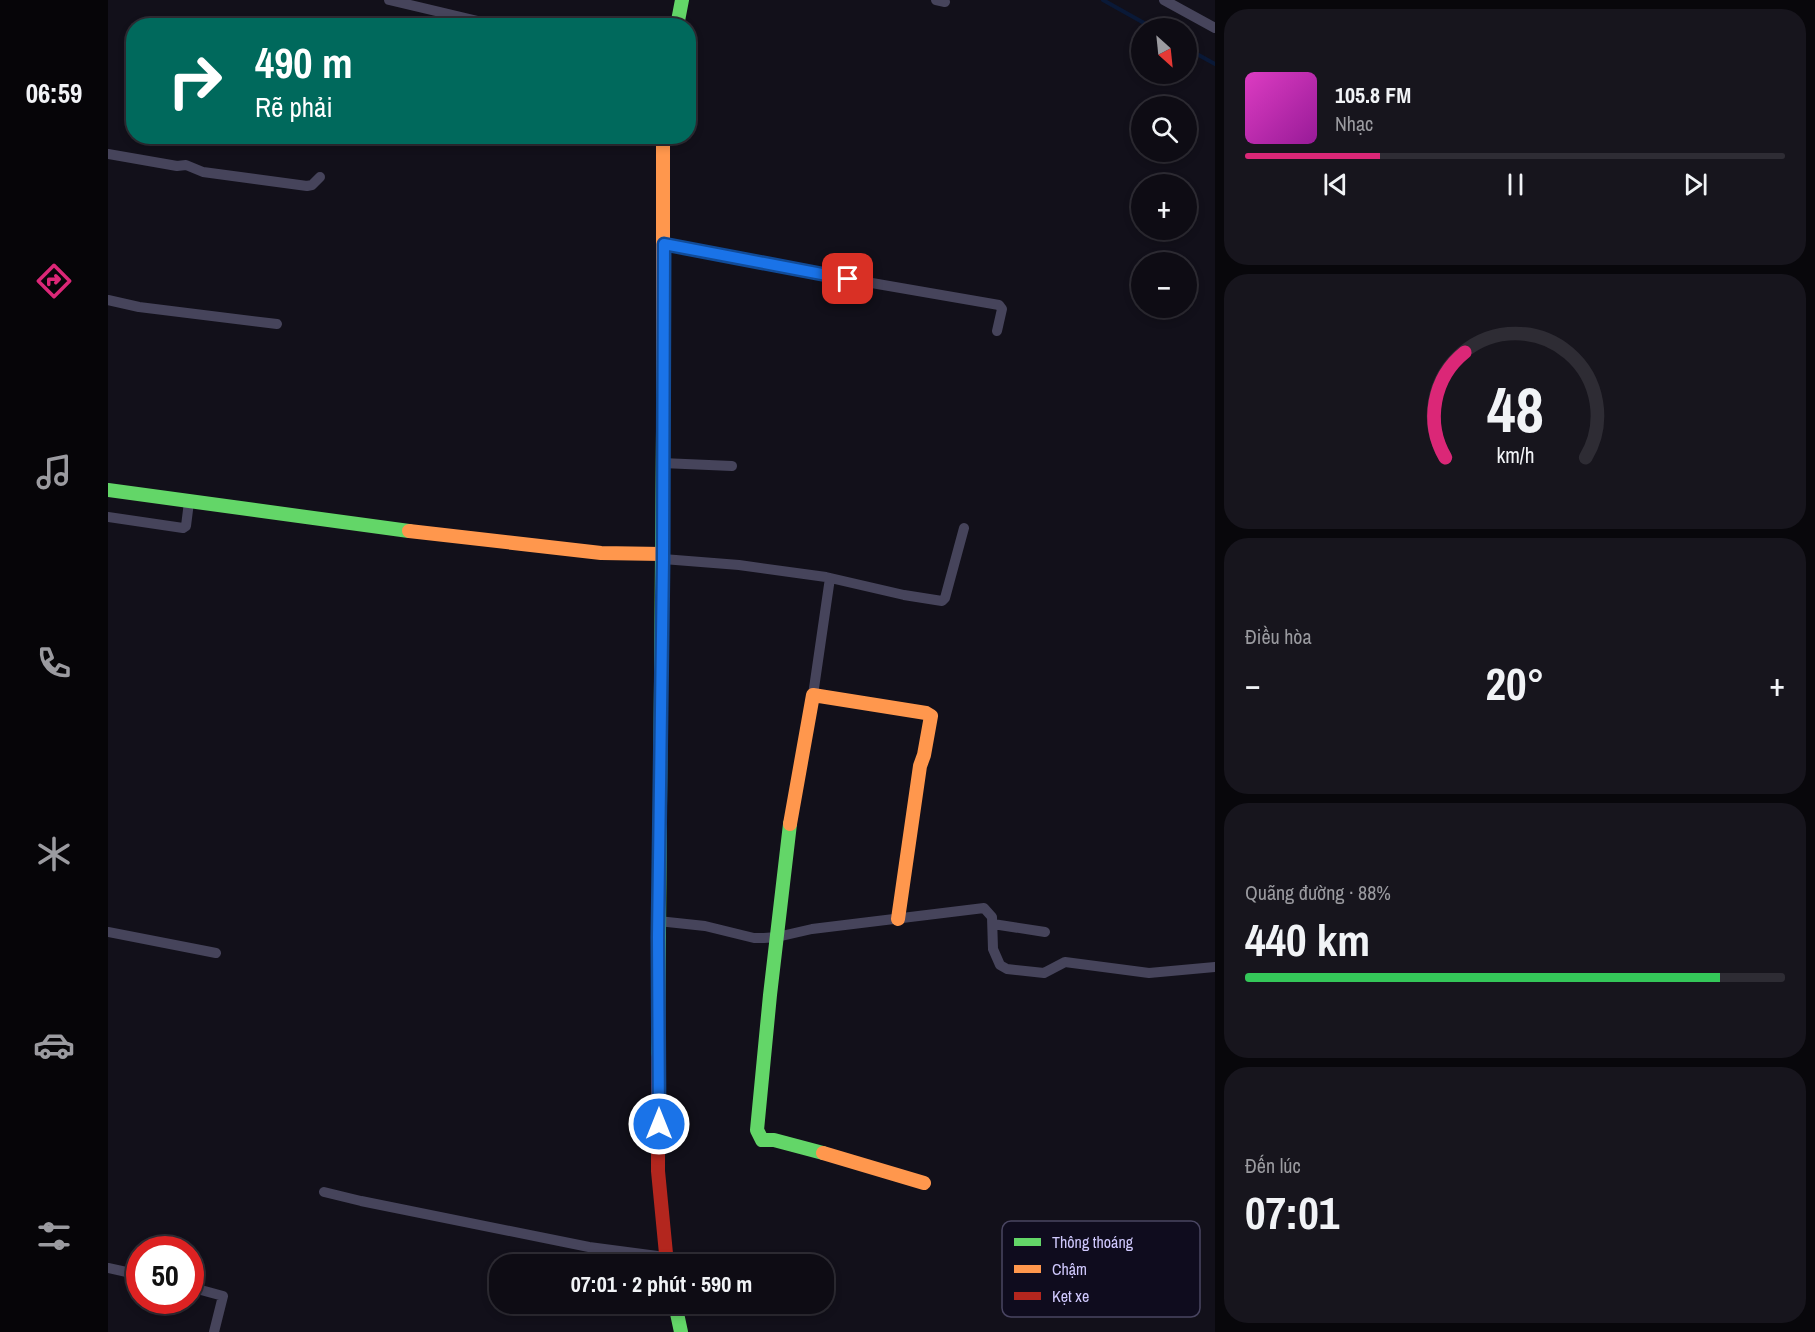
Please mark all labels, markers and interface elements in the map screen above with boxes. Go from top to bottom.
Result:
north arrow [1131,18,1197,84]
map controls [1131,18,1197,318]
text: 490 m [255,35,353,91]
icon: right [156,42,234,120]
text: 06:59 [26,75,82,111]
text: 105.8 FM [1335,80,1411,110]
text: Rẽ phải [255,89,333,125]
button: search [1131,96,1197,162]
text: Nhạc [1335,110,1373,137]
icon: previous [1319,168,1352,201]
icon: pause [1499,168,1532,201]
icon: next [1679,168,1712,201]
button: + [1131,174,1197,240]
button: − [1131,252,1197,318]
pin [822,253,873,304]
icon: directions [33,260,75,302]
icon: arrive [831,262,864,295]
text: 48 [1487,368,1543,452]
text: km/h [1496,442,1534,471]
icon: music [33,451,75,493]
text: Điều hòa [1245,623,1312,650]
icon: phone [33,642,75,684]
text: 20° [1485,653,1545,714]
text: − [1245,662,1261,706]
text: + [1769,662,1785,706]
icon: climate [33,833,75,875]
text: Quãng đường · 88% [1245,879,1391,906]
text: 440 km [1245,909,1370,970]
icon: car [33,1024,75,1066]
position arrow [627,1092,691,1156]
text: Đến lúc [1245,1152,1301,1179]
text: 07:01 [1245,1182,1339,1243]
icon: filters [33,1215,75,1257]
legend [1002,1221,1200,1317]
text: Thông thoáng [1052,1231,1134,1253]
speed limit sign: 50 [126,1236,204,1314]
text: Chậm [1052,1258,1087,1280]
text: 07:01 · 2 phút · 590 m [571,1269,752,1299]
text: Kẹt xe [1052,1285,1089,1307]

